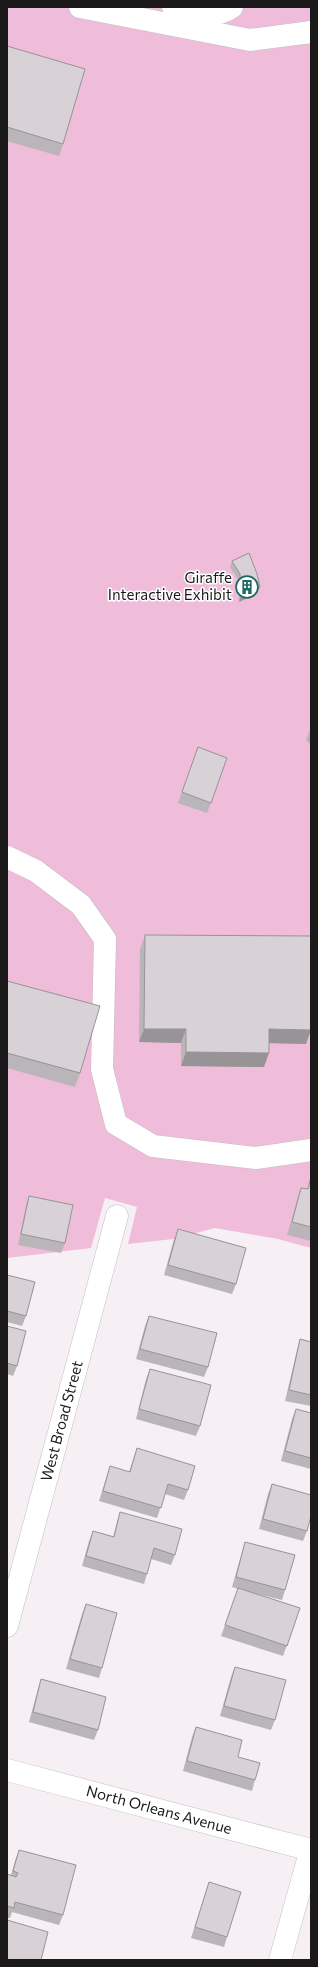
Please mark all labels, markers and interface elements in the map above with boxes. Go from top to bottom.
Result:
place label: Giraffe Interactive Exhibit [108,568,232,603]
building icon: Giraffe Interactive Exhibit [234,574,260,600]
street label: West Broad Street [36,1358,86,1483]
street label: North Orleans Avenue [84,1781,234,1837]

